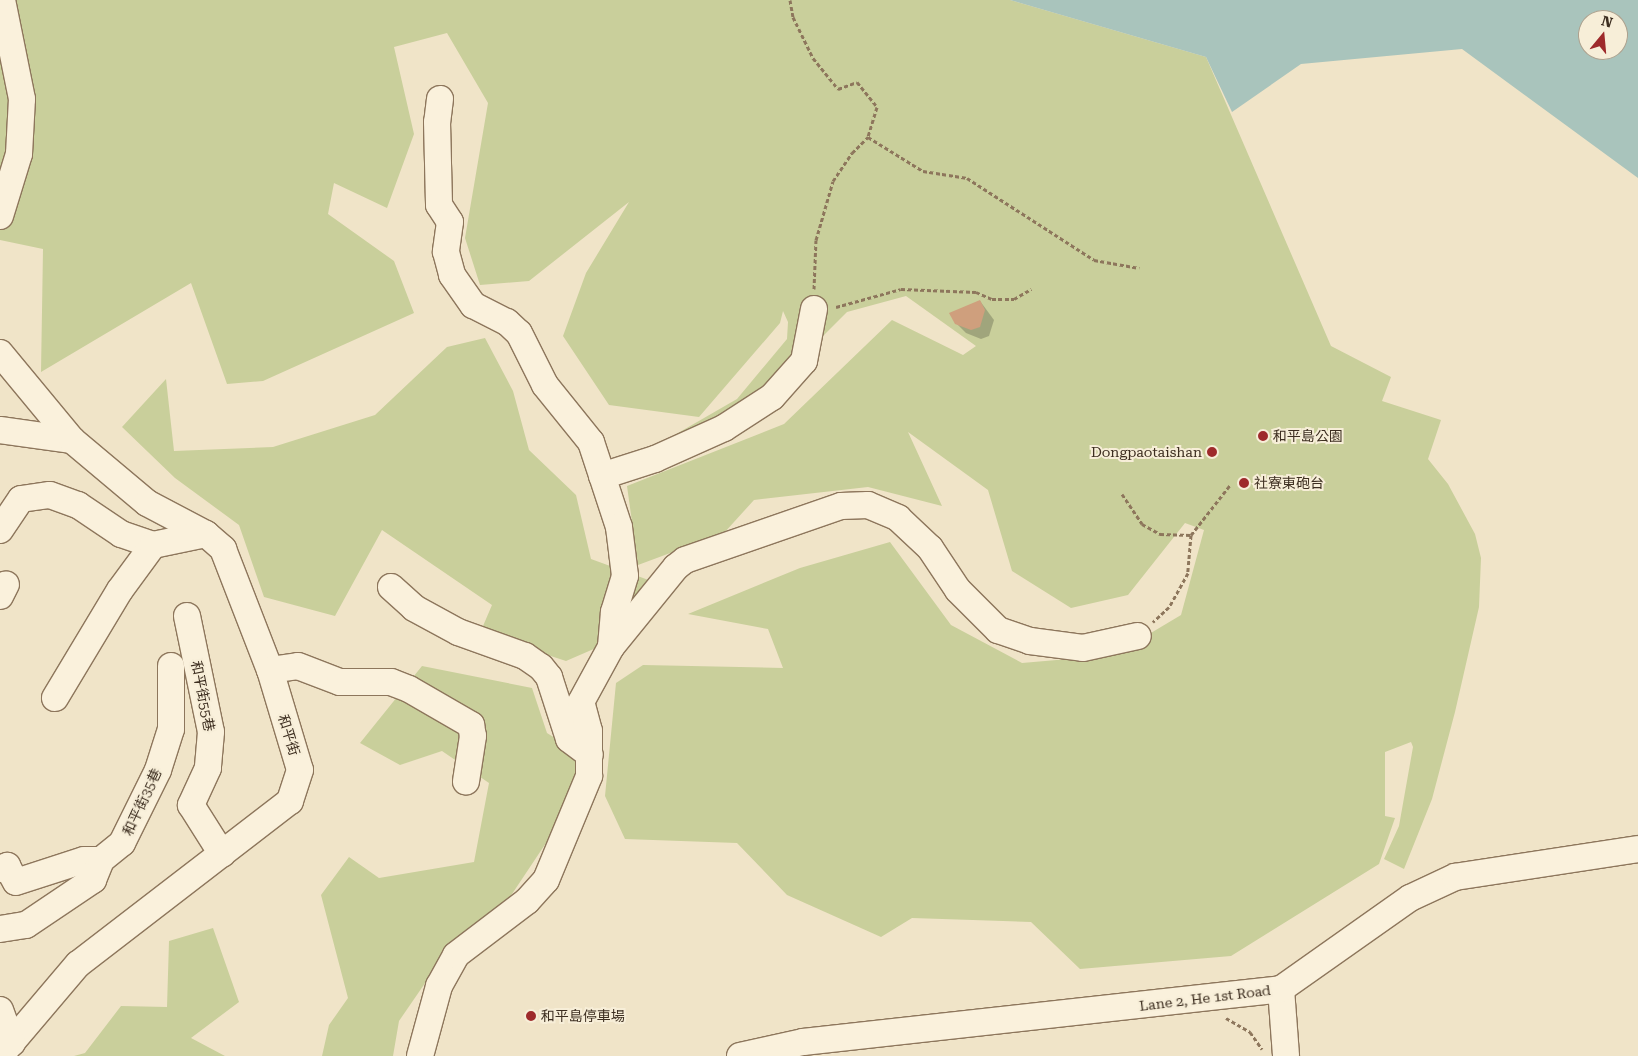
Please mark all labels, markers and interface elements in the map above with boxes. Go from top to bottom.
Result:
north arrow [1578,10,1628,60]
text: N [1600,12,1615,31]
place label: 和平島公園 [1273,428,1343,444]
marker: 和平島公園 [1257,430,1269,442]
place label: Dongpaotaishan [1091,444,1202,460]
marker: Dongpaotaishan [1206,446,1218,458]
place label: 社寮東砲台 [1254,475,1324,491]
marker: 社寮東砲台 [1238,477,1250,489]
street label: 和平街55巷 [188,659,218,733]
street label: 和平街 [275,712,303,758]
street label: 和平街35巷 [119,766,165,838]
street label: Lane 2, He 1st Road [1138,982,1272,1014]
place label: 和平島停車場 [541,1008,625,1024]
marker: 和平島停車場 [525,1010,537,1022]

